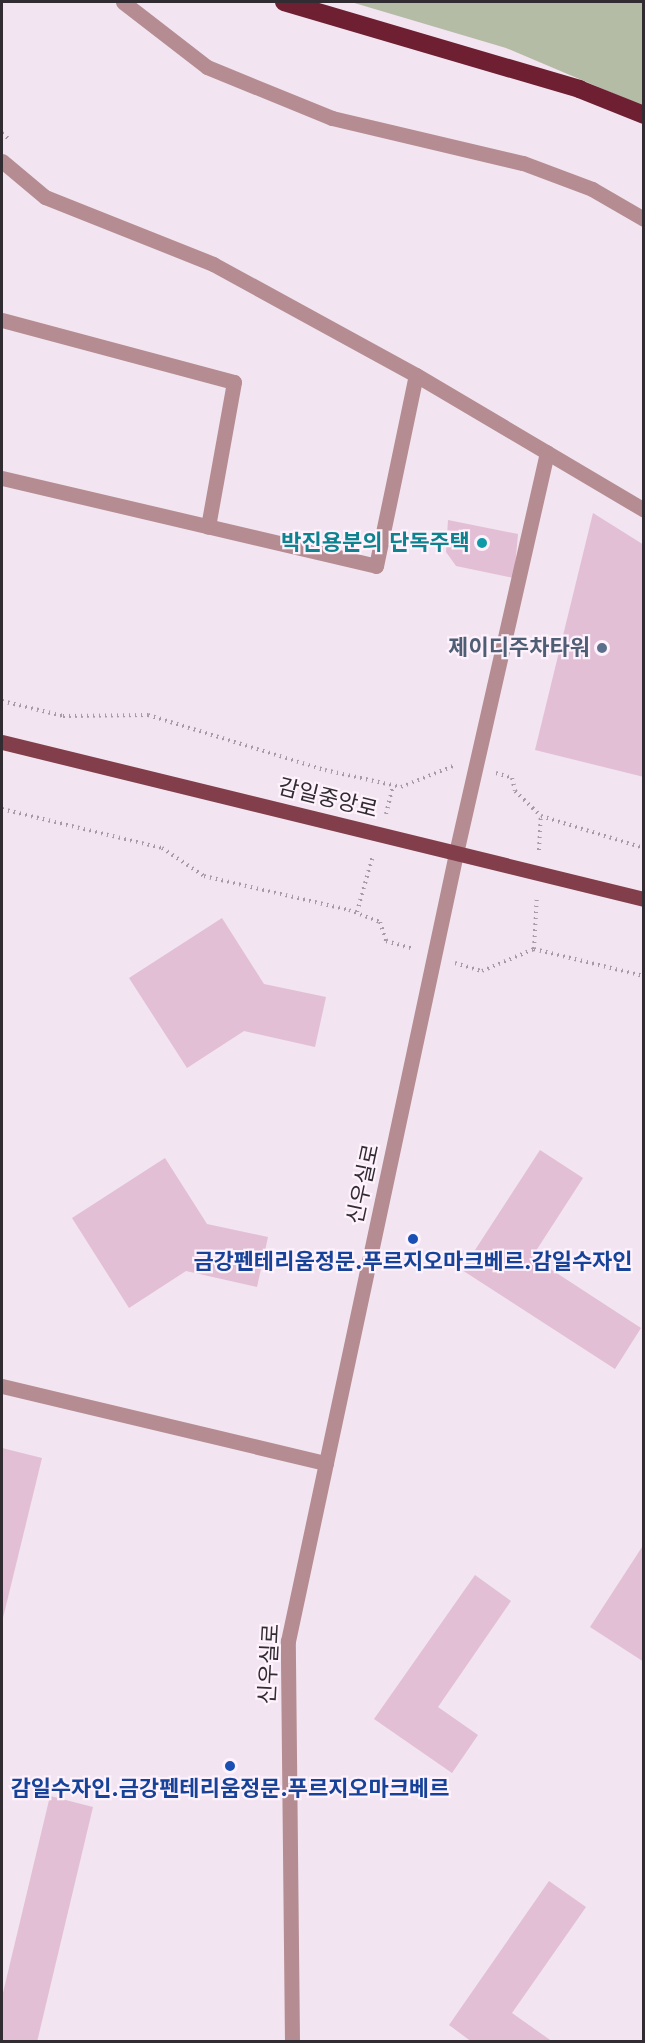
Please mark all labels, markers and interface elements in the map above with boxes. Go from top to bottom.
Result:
place label: 박진용분의 단독주택 [281,530,470,556]
marker: 박진용분의 단독주택 [475,536,489,550]
place label: 제이디주차타워 [448,635,590,661]
marker: 제이디주차타워 [595,641,609,655]
street label: 감일중앙로 [276,773,380,823]
street label: 신우실로 [342,1142,384,1226]
marker: 금강펜테리움정문.푸르지오마크베르.감일수자인 [406,1232,420,1246]
place label: 금강펜테리움정문.푸르지오마크베르.감일수자인 [193,1249,633,1275]
street label: 신우실로 [254,1623,284,1705]
marker: 감일수자인.금강펜테리움정문.푸르지오마크베르 [223,1759,237,1773]
place label: 감일수자인.금강펜테리움정문.푸르지오마크베르 [10,1776,450,1802]

